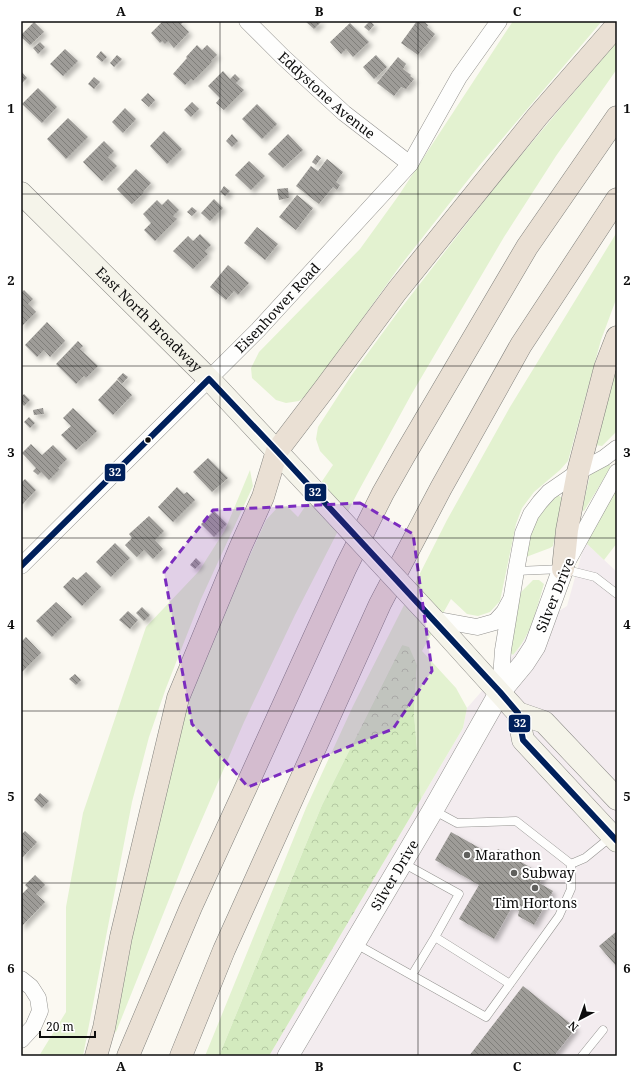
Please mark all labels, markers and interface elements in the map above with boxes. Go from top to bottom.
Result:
text: A [116,2,126,20]
text: B [315,2,324,20]
text: C [513,2,522,20]
street label: Eddystone Avenue [274,47,379,143]
text: 1 [7,99,15,117]
text: 1 [623,99,631,117]
street label: Eisenhower Road [231,258,324,357]
street label: East North Broadway [92,262,207,376]
text: 2 [7,271,15,289]
text: 2 [623,271,631,289]
unlabelled marker [143,435,153,445]
text: 3 [7,443,15,461]
text: 3 [623,443,631,461]
line badge: 32 [104,463,126,482]
text: 32 [109,464,121,479]
line badge: 32 [304,483,327,502]
text: 32 [309,484,321,499]
street label: Silver Drive [531,555,578,635]
text: 4 [7,615,15,633]
text: 4 [623,615,631,633]
line badge: 32 [508,714,531,733]
text: 32 [514,715,526,730]
text: 5 [7,787,15,805]
text: 5 [623,787,631,805]
street label: Silver Drive [366,836,422,914]
place label: Marathon [475,845,541,864]
marker: Marathon [462,850,472,860]
place label: Subway [522,863,575,882]
marker: Subway [509,868,519,878]
marker: Tim Hortons [530,883,540,893]
place label: Tim Hortons [493,893,577,912]
text: 6 [7,959,15,977]
text: 6 [623,959,631,977]
north arrow [560,999,600,1039]
scale bar [40,1013,95,1039]
text: 20 m [46,1018,74,1035]
text: N [565,1018,581,1035]
text: A [116,1057,126,1075]
text: B [315,1057,324,1075]
text: C [513,1057,522,1075]

